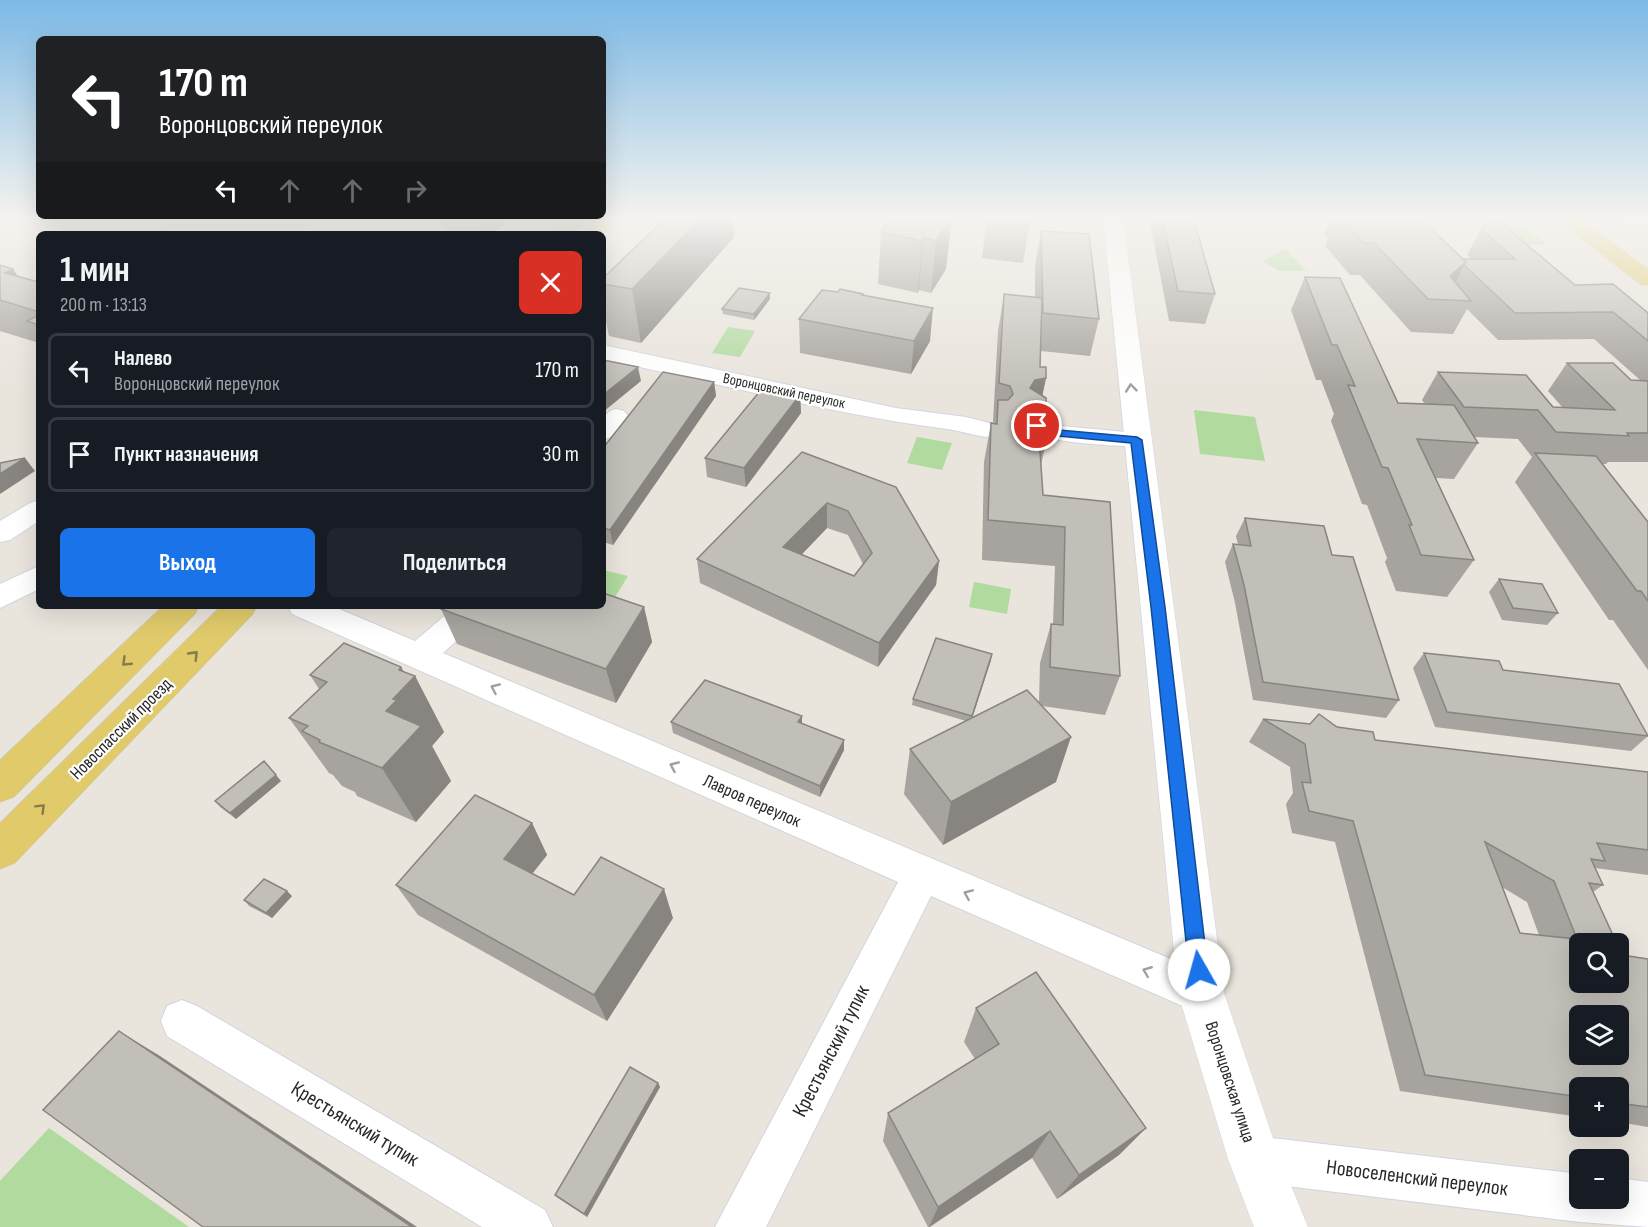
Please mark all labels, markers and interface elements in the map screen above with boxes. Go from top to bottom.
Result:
text: 170 m [159,58,248,109]
icon: left [60,60,138,138]
text: Воронцовский переулок [159,109,382,141]
icon: left [210,174,243,207]
icon: ahead [273,174,306,207]
icon: ahead [336,174,369,207]
icon: right [399,174,432,207]
text: 1 мин [60,249,130,292]
button: close [519,251,582,314]
text: 200 m · 13:13 [60,293,147,317]
text: Налево [114,345,172,372]
icon: left [63,354,96,387]
text: 170 m [535,357,579,384]
street label: Воронцовский переулок [721,369,847,413]
text: Воронцовский переулок [114,372,279,396]
one-way arrow [1125,383,1138,392]
pin [1011,400,1062,451]
icon: arrive [1020,409,1053,442]
icon: arrive [63,438,96,471]
text: Пункт назначения [114,441,258,468]
text: 30 m [542,441,579,468]
button: Выход [60,528,315,597]
button: Поделиться [327,528,582,597]
one-way arrow [187,652,198,662]
one-way arrow [123,654,134,665]
street label: Новоспасский проезд [66,674,176,784]
one-way arrow [490,683,501,695]
one-way arrow [669,762,680,774]
street label: Лавров переулок [700,770,804,832]
one-way arrow [34,805,45,816]
one-way arrow [963,890,974,902]
map controls [1569,933,1629,1209]
button: search [1569,933,1629,993]
position arrow [1167,938,1231,1002]
one-way arrow [1142,966,1153,978]
street label: Крестьянский тупик [787,981,875,1121]
button: layers [1569,1005,1629,1065]
street label: Воронцовская улица [1201,1019,1259,1145]
street label: Крестьянский тупик [287,1076,423,1172]
button: + [1569,1077,1629,1137]
button: − [1569,1149,1629,1209]
street label: Новоселенский переулок [1325,1154,1509,1202]

